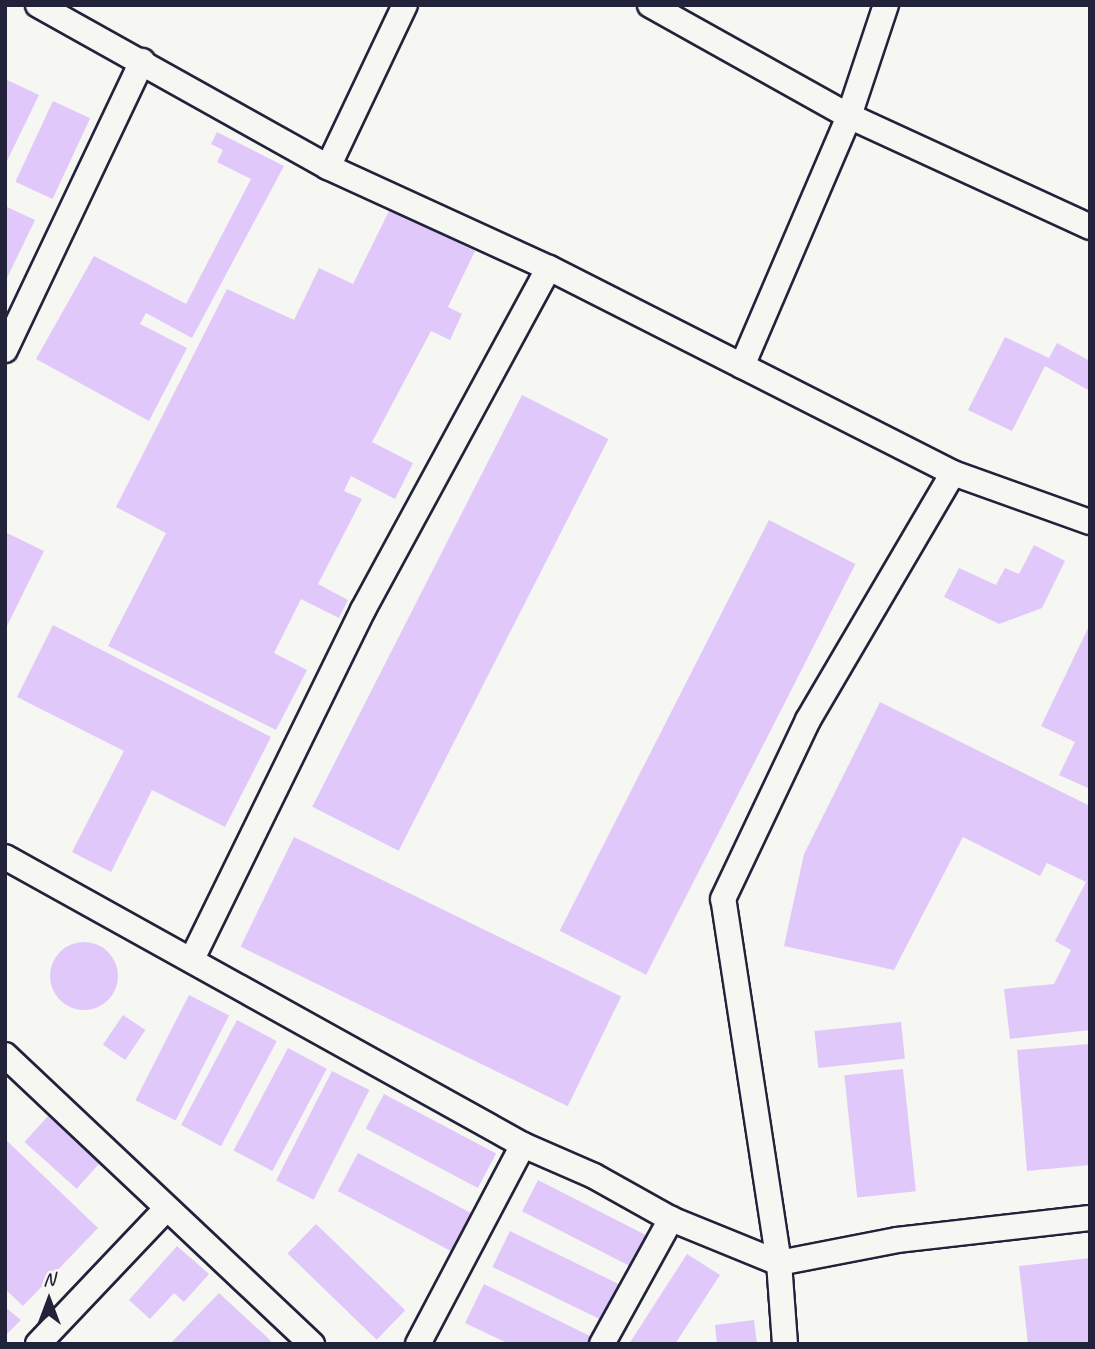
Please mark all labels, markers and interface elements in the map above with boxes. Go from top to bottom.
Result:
north arrow [14,1265,84,1335]
text: N [43,1267,55,1291]

